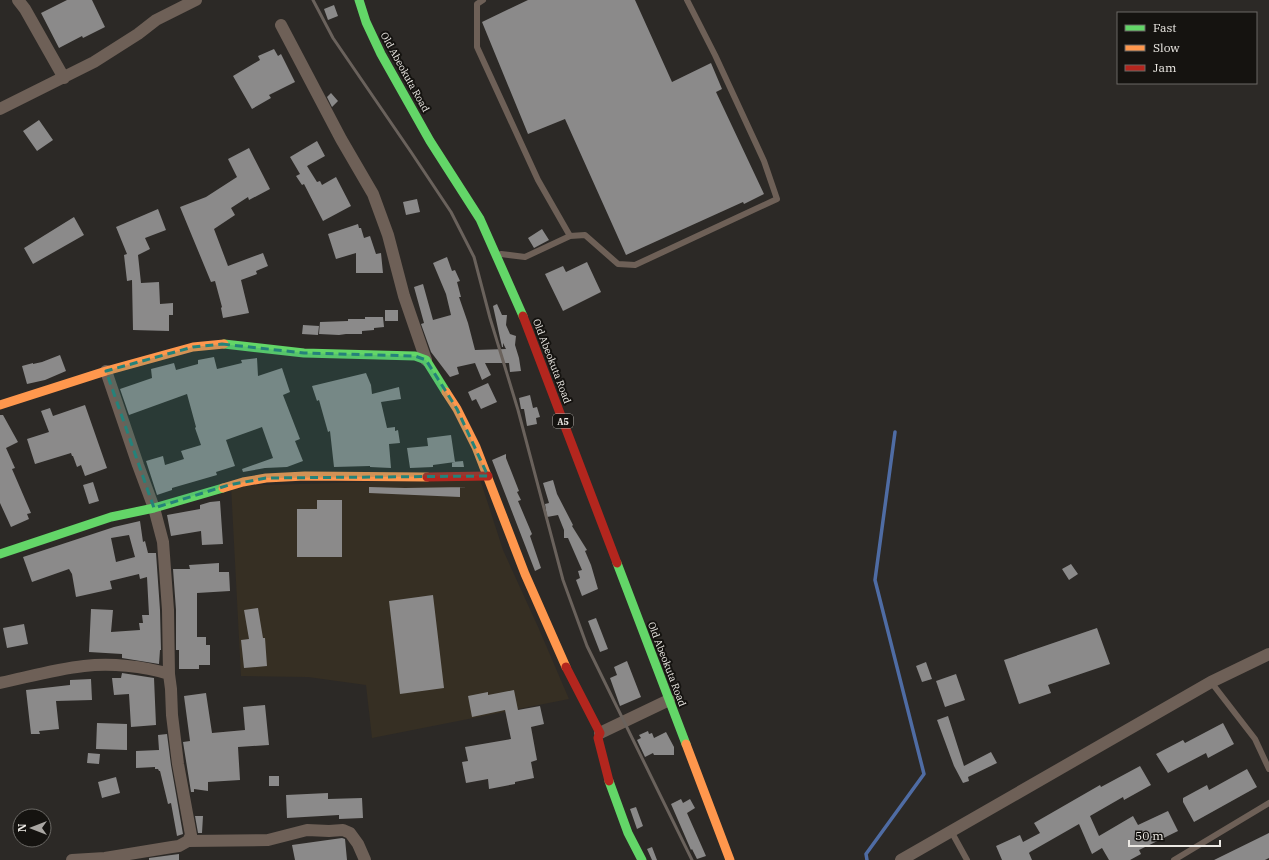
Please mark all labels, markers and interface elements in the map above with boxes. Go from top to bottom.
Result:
legend [1117,12,1257,84]
text: Fast [1153,20,1177,35]
street label: Old Abeokuta Road [378,30,432,114]
text: Slow [1153,40,1180,55]
text: Jam [1153,60,1177,75]
street label: Old Abeokuta Road [530,317,574,405]
road number: A5 [553,414,573,428]
street label: Old Abeokuta Road [645,620,689,708]
north arrow [12,808,52,848]
scale bar [1129,822,1220,848]
text: N [15,823,29,832]
text: 50 m [1135,828,1164,843]

